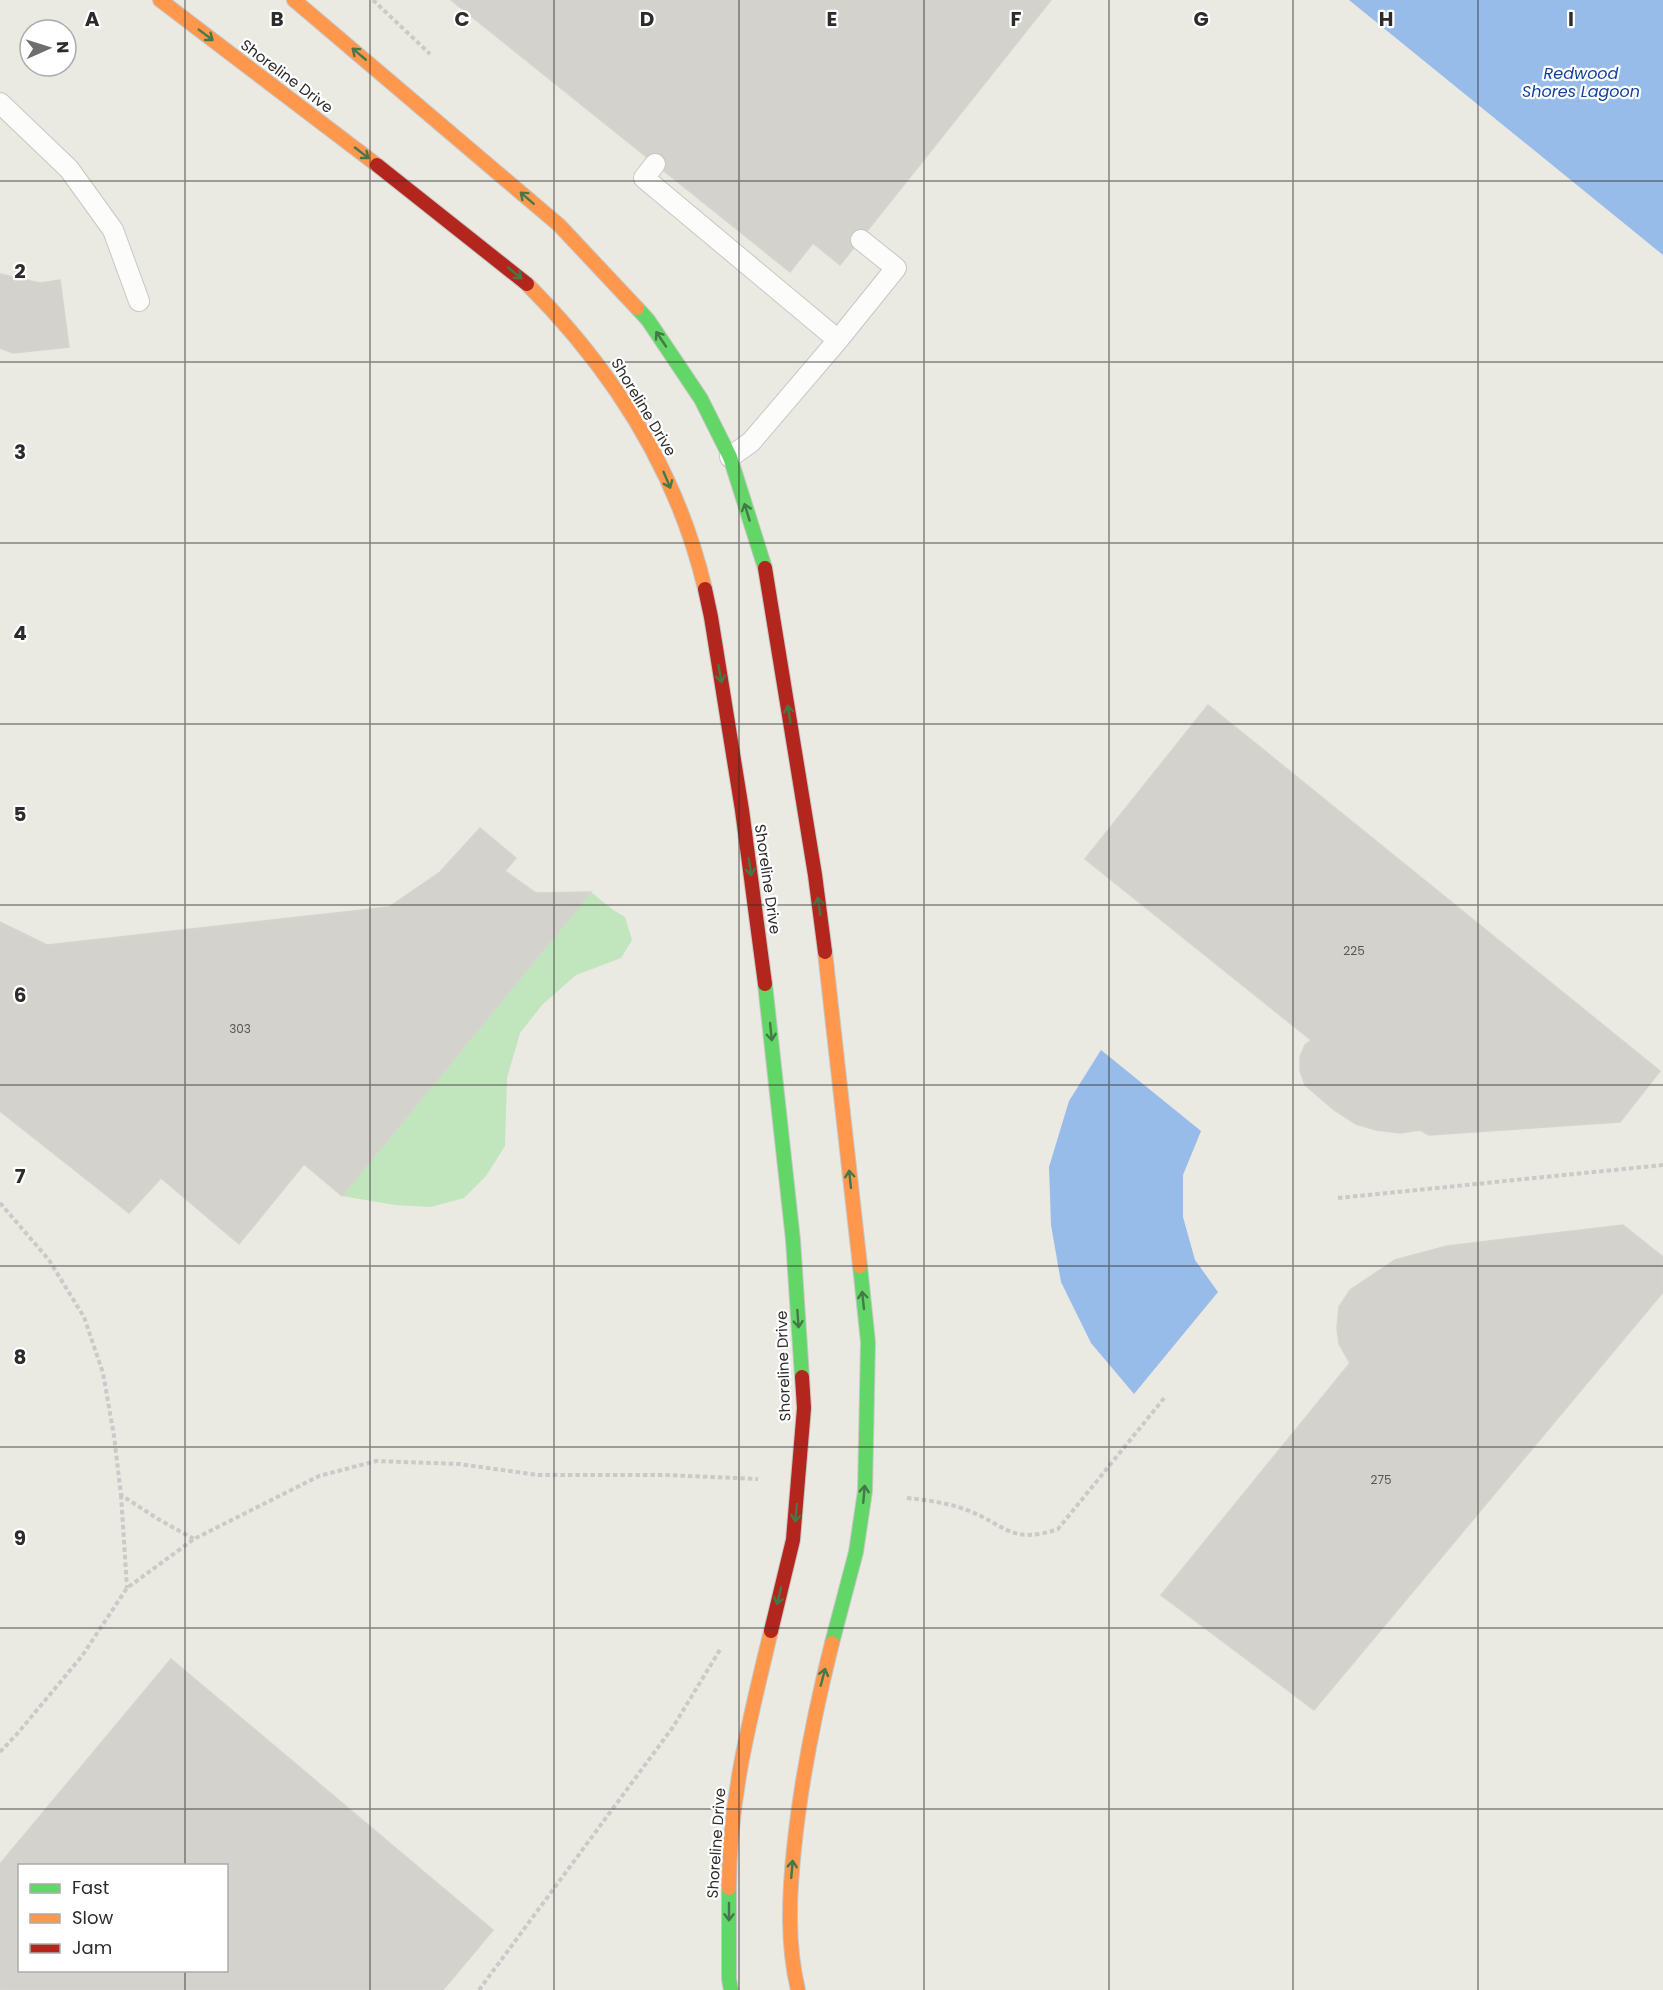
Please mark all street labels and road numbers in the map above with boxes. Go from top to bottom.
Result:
street label: Shoreline Drive [236,34,338,118]
street label: Shoreline Drive [606,354,682,460]
street label: Shoreline Drive [750,823,786,935]
street label: Shoreline Drive [771,1310,795,1422]
street label: Shoreline Drive [702,1787,730,1899]

